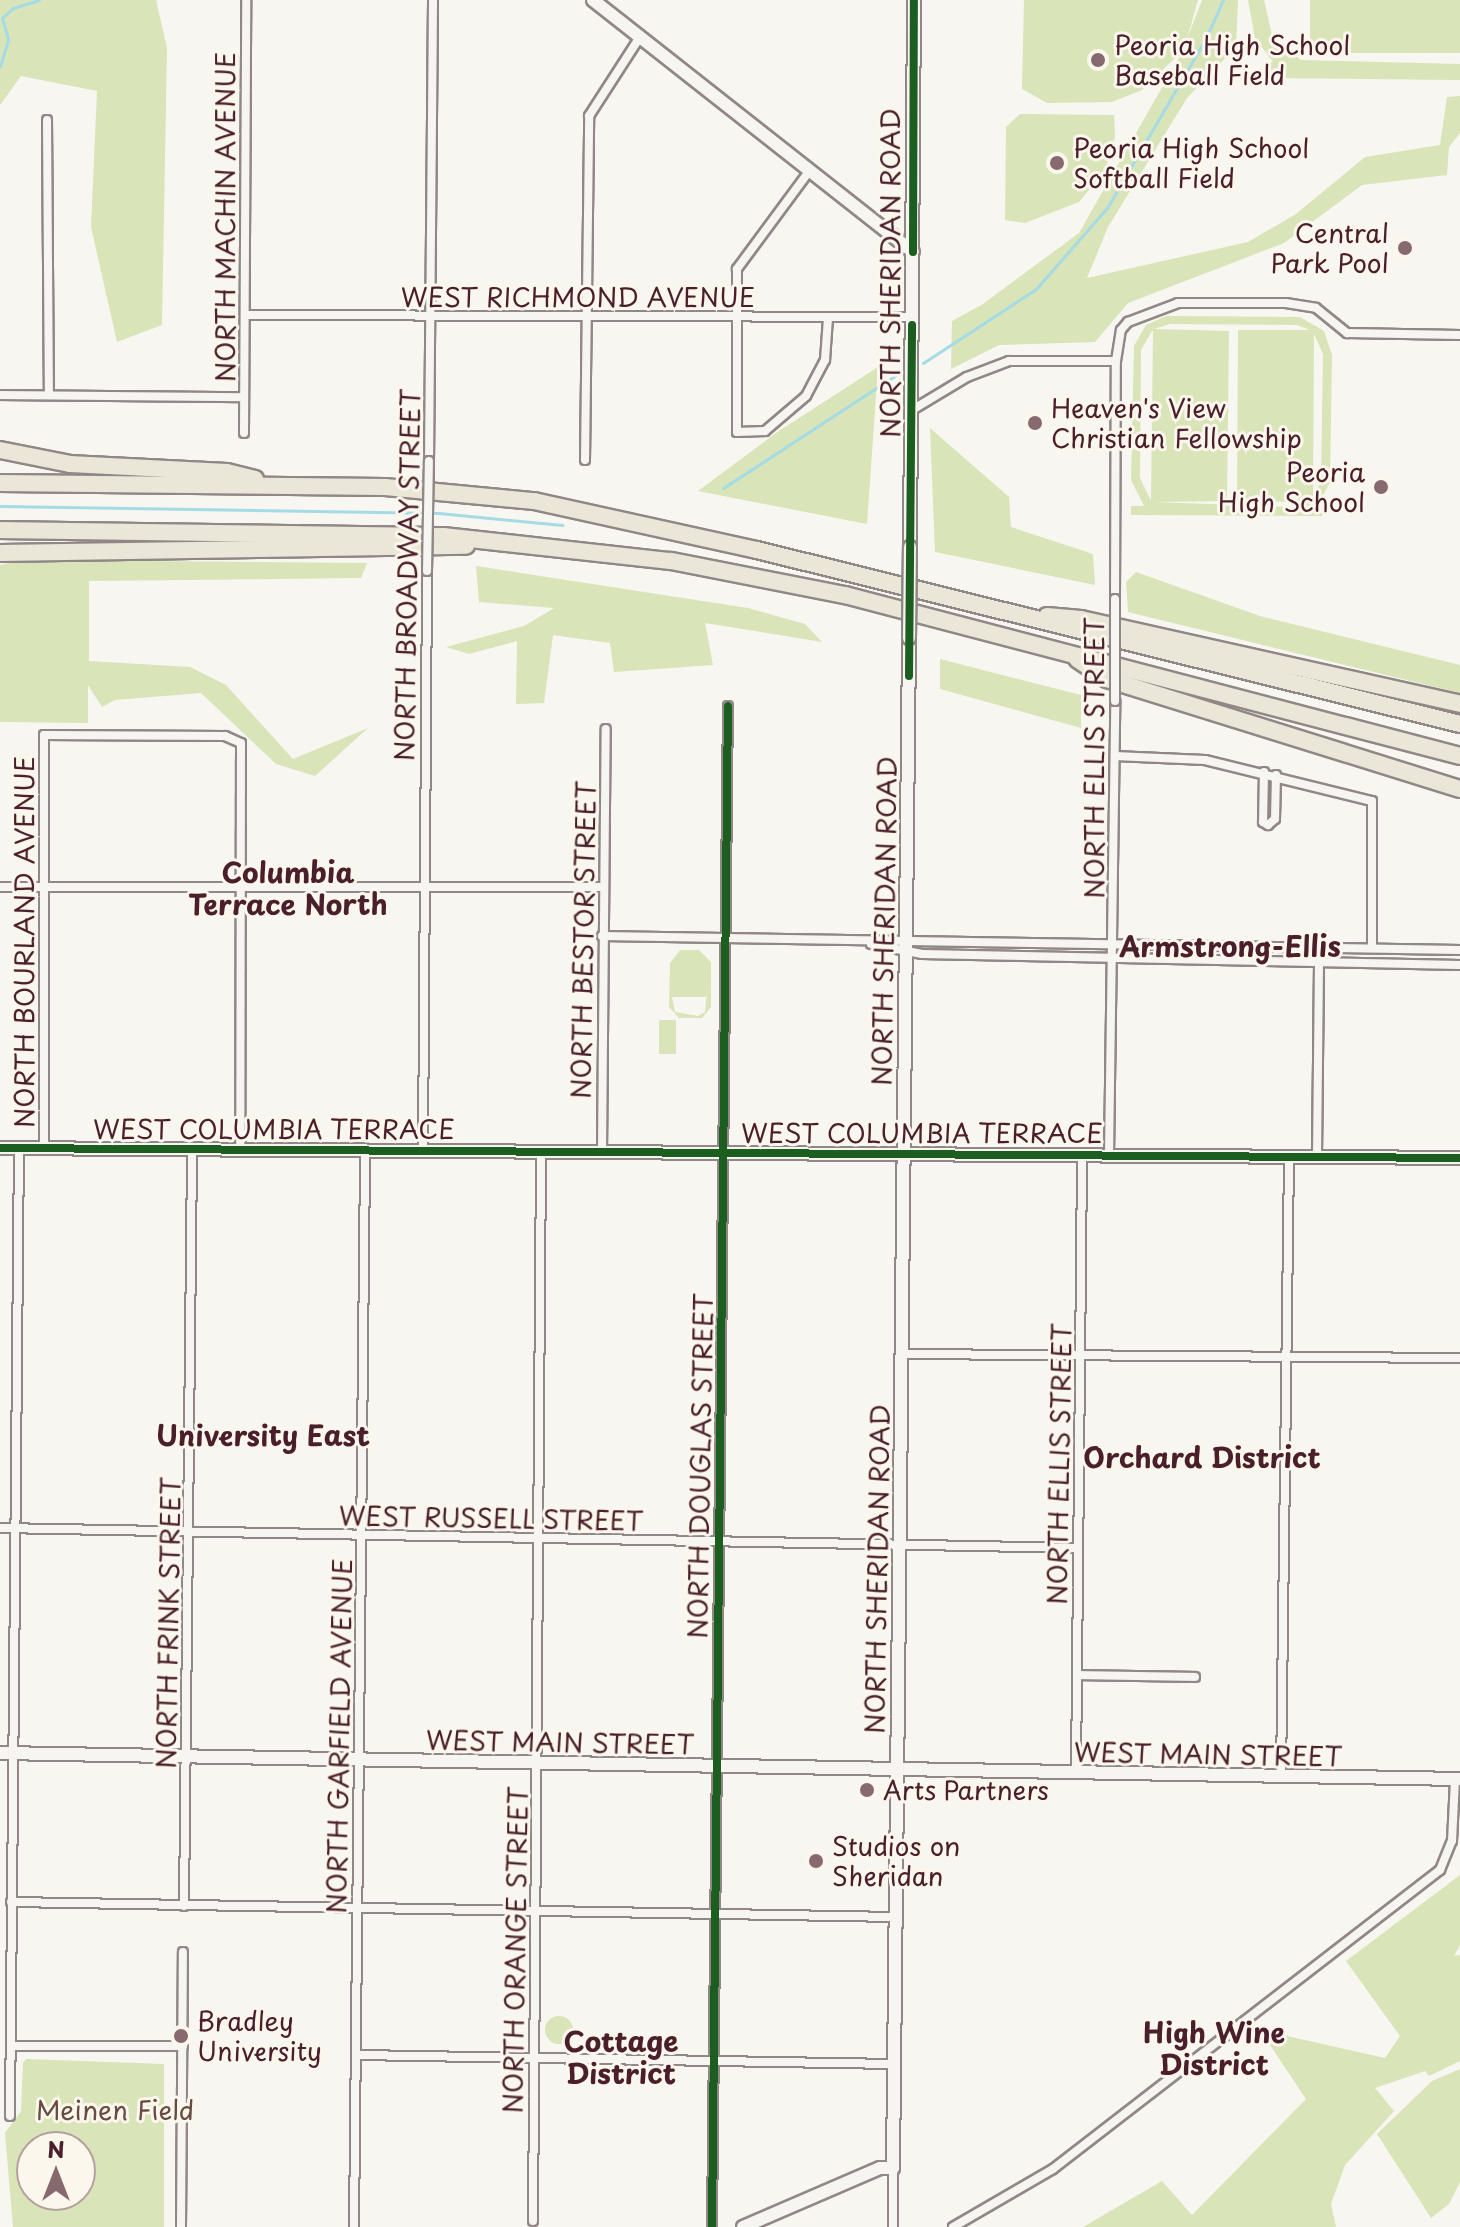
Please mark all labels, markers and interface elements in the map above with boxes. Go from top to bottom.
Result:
place label: Peoria High School Baseball Field [1114,29,1350,90]
street label: NORTH MACHIN AVENUE [209,50,241,384]
marker: Peoria High School Baseball Field [1089,51,1107,69]
street label: NORTH SHERIDAN ROAD [874,108,906,438]
place label: Peoria High School Softball Field [1073,132,1309,194]
marker: Peoria High School Softball Field [1048,154,1066,172]
place label: Central Park Pool [1271,217,1389,278]
marker: Central Park Pool [1396,239,1414,257]
street label: WEST RICHMOND AVENUE [402,281,754,313]
street label: NORTH BROADWAY STREET [388,388,426,762]
place label: Heaven's View Christian Fellowship [1051,392,1301,454]
marker: Heaven's View Christian Fellowship [1026,414,1044,432]
place label: Peoria High School [1217,456,1365,518]
marker: Peoria High School [1372,478,1390,496]
street label: NORTH ELLIS STREET [1078,615,1110,901]
street label: NORTH SHERIDAN ROAD [866,756,902,1086]
street label: NORTH BOURLAND AVENUE [8,757,40,1127]
street label: NORTH BESTOR STREET [565,779,601,1101]
district label: Columbia Terrace North [188,855,388,921]
district label: Armstrong-Ellis [1119,929,1341,963]
street label: WEST COLUMBIA TERRACE [95,1113,453,1145]
street label: WEST COLUMBIA TERRACE [743,1117,1101,1149]
street label: NORTH DOUGLAS STREET [681,1291,719,1641]
street label: NORTH ELLIS STREET [1041,1320,1077,1608]
street label: NORTH SHERIDAN ROAD [859,1404,895,1734]
district label: University East [156,1418,370,1452]
district label: Orchard District [1083,1440,1321,1474]
street label: NORTH FRINK STREET [150,1475,186,1771]
street label: WEST RUSSELL STREET [335,1500,647,1536]
street label: NORTH GARFIELD AVENUE [320,1558,358,1914]
street label: WEST MAIN STREET [426,1724,694,1760]
street label: WEST MAIN STREET [1074,1736,1342,1772]
place label: Arts Partners [883,1774,1053,1806]
marker: Arts Partners [858,1781,876,1799]
street label: NORTH ORANGE STREET [496,1783,534,2117]
place label: Studios on Sheridan [832,1830,960,1892]
marker: Studios on Sheridan [807,1852,825,1870]
place label: Bradley University [197,2005,322,2066]
district label: High Wine District [1141,2015,1287,2081]
district label: Cottage District [564,2024,678,2090]
marker: Bradley University [172,2027,190,2045]
park label: Meinen Field [35,2094,195,2126]
north arrow [16,2131,96,2211]
text: N [47,2132,65,2165]

